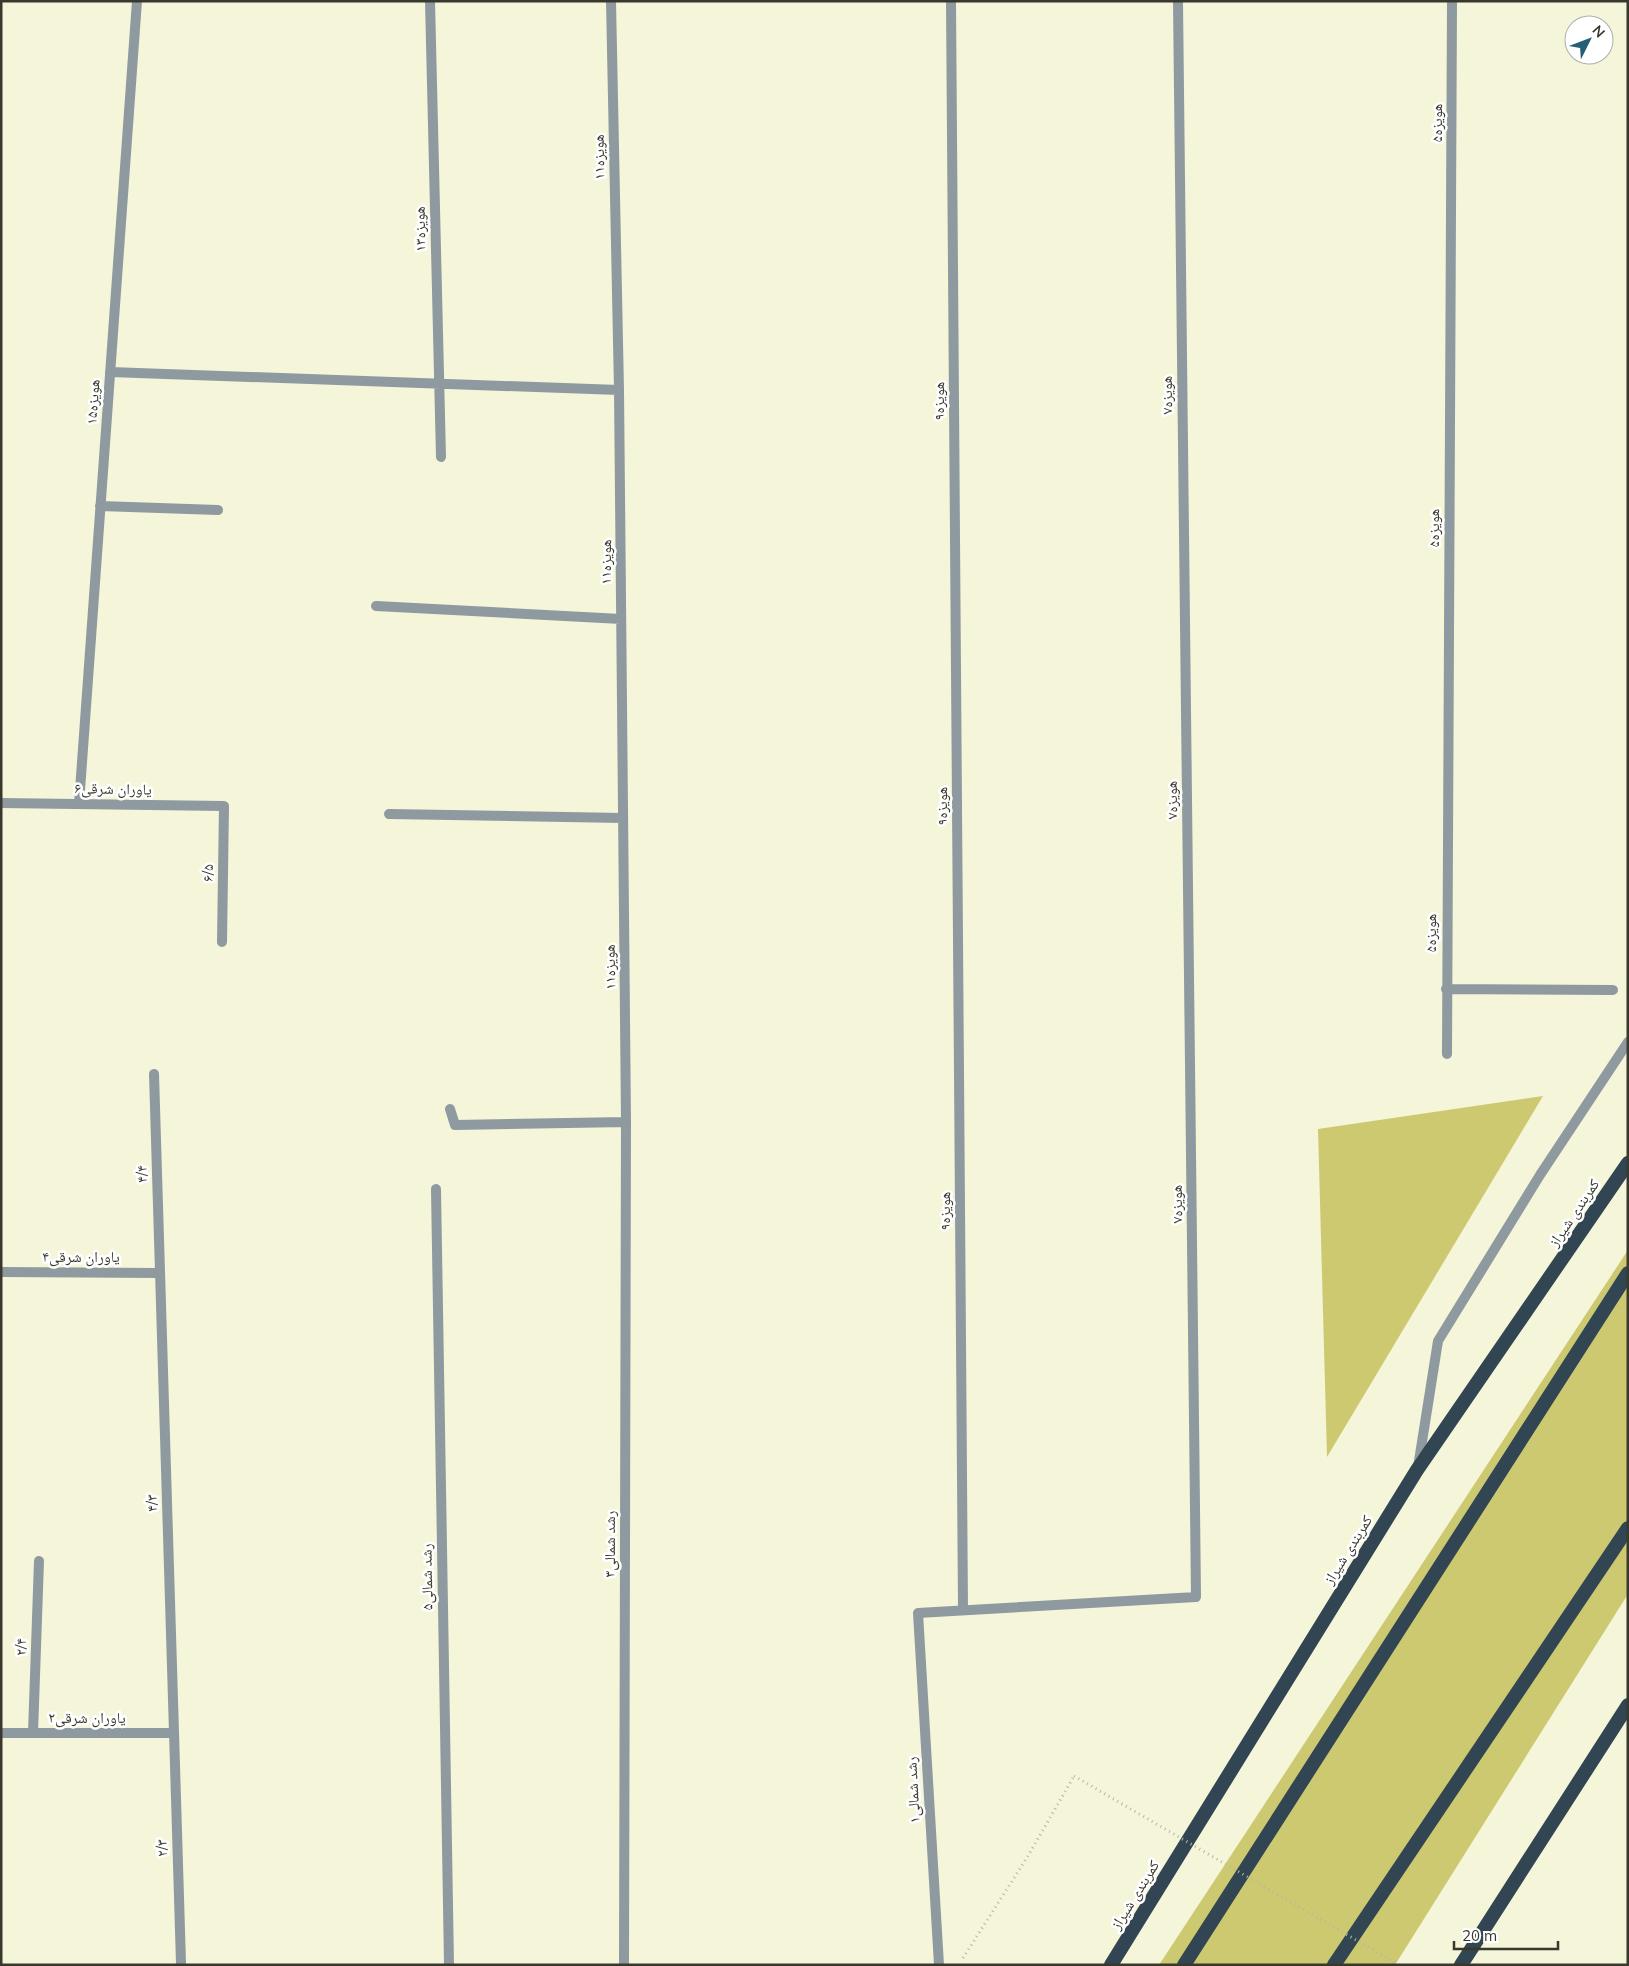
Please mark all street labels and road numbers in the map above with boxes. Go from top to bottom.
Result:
street label: هویزه۵ [1427,104,1446,142]
street label: هویزه۱۱ [589,134,608,180]
street label: هویزه۱۳ [410,206,429,252]
street label: هویزه۷ [1157,375,1176,415]
street label: هویزه۱۵ [81,379,104,425]
street label: هویزه۹ [929,382,948,420]
street label: هویزه۵ [1424,509,1443,547]
street label: هویزه۱۱ [596,539,615,585]
street label: یاوران شرقی۶ [74,778,152,800]
street label: هویزه۷ [1162,780,1181,820]
street label: هویزه۹ [932,787,951,825]
street label: ۶/۵ [198,864,217,882]
street label: هویزه۵ [1421,914,1440,952]
street label: هویزه۱۱ [600,944,619,990]
street label: ۴/۴ [132,1165,151,1183]
street label: کمربندی شیراز [1543,1175,1604,1252]
street label: هویزه۷ [1167,1184,1186,1224]
street label: هویزه۹ [935,1192,954,1230]
street label: یاوران شرقی۴ [42,1247,120,1267]
street label: ۴/۳ [142,1494,161,1512]
street label: رشد شمالی۳ [600,1510,620,1577]
street label: کمربندی شیراز [1318,1512,1377,1589]
street label: رشد شمالی۵ [416,1543,438,1611]
street label: ۲/۴ [11,1638,30,1656]
street label: یاوران شرقی۲ [48,1708,126,1728]
street label: رشد شمالی۱ [901,1756,925,1824]
street label: ۲/۳ [152,1839,171,1857]
street label: کمربندی شیراز [1105,1857,1164,1934]

